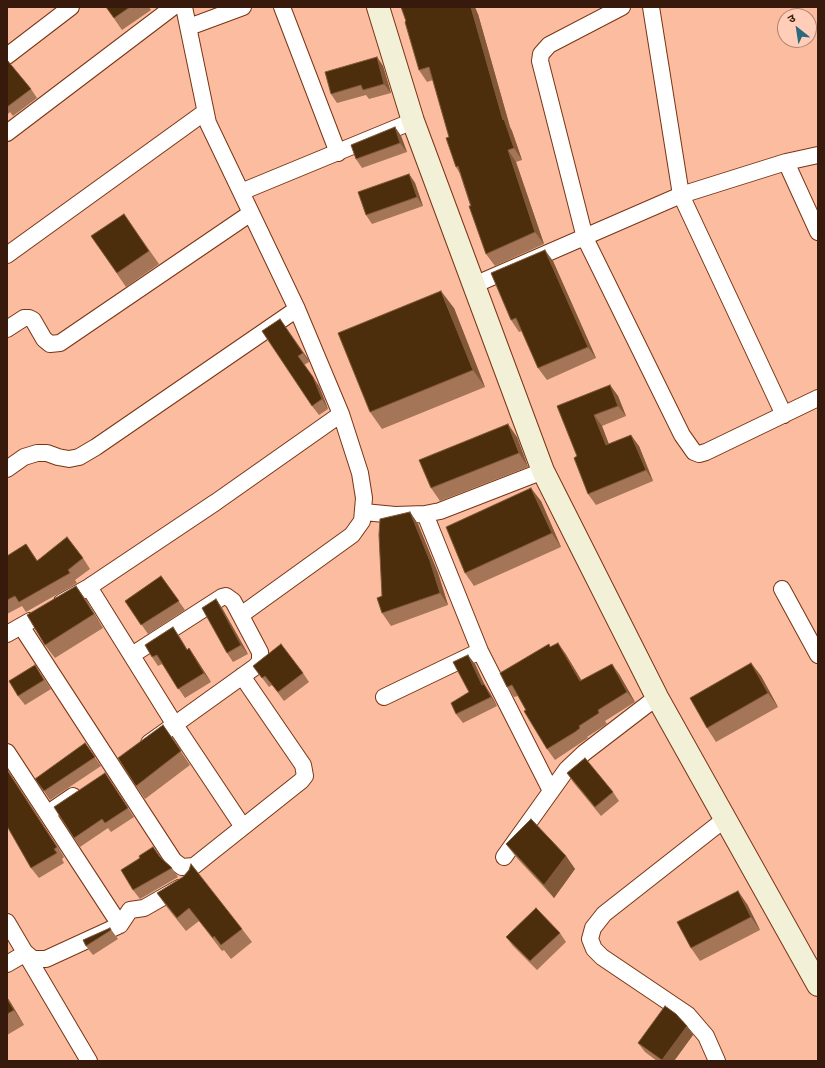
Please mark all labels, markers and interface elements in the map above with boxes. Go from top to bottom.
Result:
north arrow [777,8,817,48]
text: उ [785,11,797,25]

